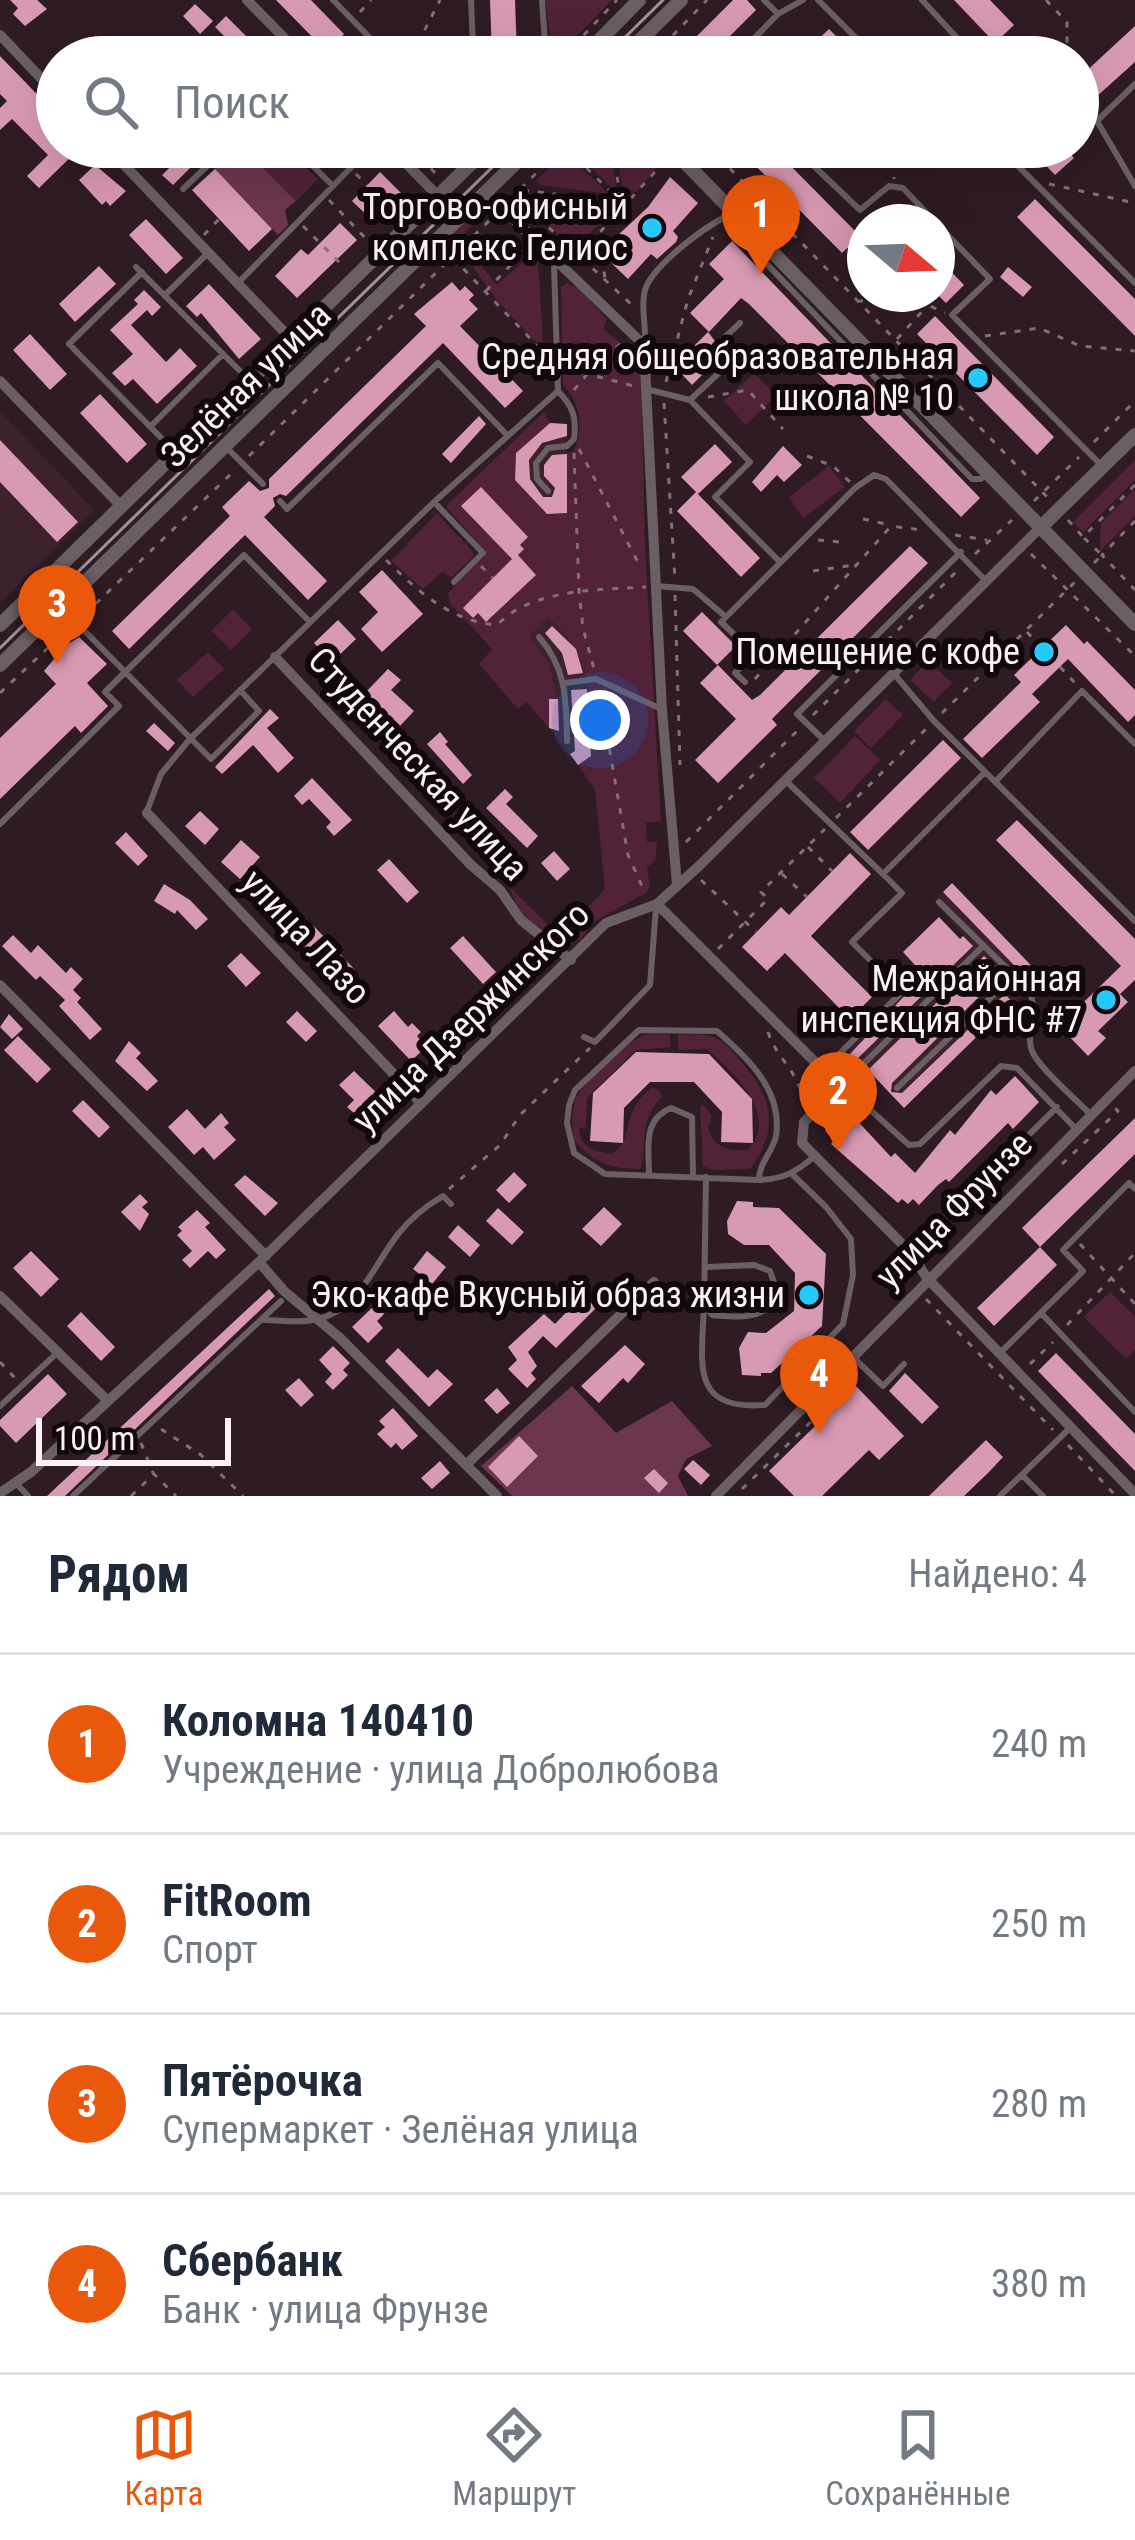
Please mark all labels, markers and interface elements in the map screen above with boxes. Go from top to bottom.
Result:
search box [36,36,1099,168]
icon: search [78,69,144,135]
text: Поиск [174,76,290,129]
pin: 1 [722,175,800,274]
place label: Торгово-офисный комплекс Гелиос [362,186,628,269]
north arrow [847,204,955,312]
marker: Торгово-офисный комплекс Гелиос [639,215,665,241]
street label: Зелёная улица [153,294,339,476]
place label: Средняя общеобразовательная школа № 10 [481,336,954,419]
marker: Средняя общеобразовательная школа № 10 [965,365,991,391]
pin: 3 [18,565,96,664]
place label: Помещение с кофе [735,631,1020,673]
street label: Студенческая улица [299,639,537,889]
marker: Помещение с кофе [1031,639,1057,665]
your location [570,690,630,750]
street label: улица Лазо [233,861,379,1013]
street label: улица Дзержинского [344,893,598,1141]
place label: Межрайонная инспекция ФНС #7 [801,958,1082,1041]
marker: Межрайонная инспекция ФНС #7 [1093,987,1119,1013]
pin: 2 [799,1052,877,1151]
street label: улица Фрунзе [867,1123,1041,1297]
place label: Эко-кафе Вкусный образ жизни [310,1274,785,1316]
marker: Эко-кафе Вкусный образ жизни [796,1282,822,1308]
pin: 4 [780,1335,858,1434]
scale bar [36,1412,231,1465]
text: 100 m [54,1419,135,1458]
text: Рядом [48,1545,190,1604]
text: Найдено: 4 [908,1551,1087,1597]
text: Коломна 140410 [162,1694,474,1747]
text: 1 [77,1721,97,1767]
text: 240 m [991,1721,1087,1767]
text: Учреждение · улица Добролюбова [162,1747,720,1793]
text: FitRoom [162,1874,312,1927]
text: 2 [77,1901,97,1947]
text: 250 m [991,1901,1087,1947]
text: Спорт [162,1927,258,1973]
text: Пятёрочка [162,2054,363,2107]
text: 3 [77,2081,97,2127]
text: 280 m [991,2081,1087,2127]
text: Супермаркет · Зелёная улица [162,2107,639,2153]
text: Сбербанк [162,2234,343,2287]
text: 4 [77,2261,97,2307]
text: 380 m [991,2261,1087,2307]
text: Банк · улица Фрунзе [162,2287,489,2333]
tab: Карта [124,2402,203,2513]
tab: Маршрут [452,2402,576,2513]
tab: Сохранённые [825,2402,1011,2513]

